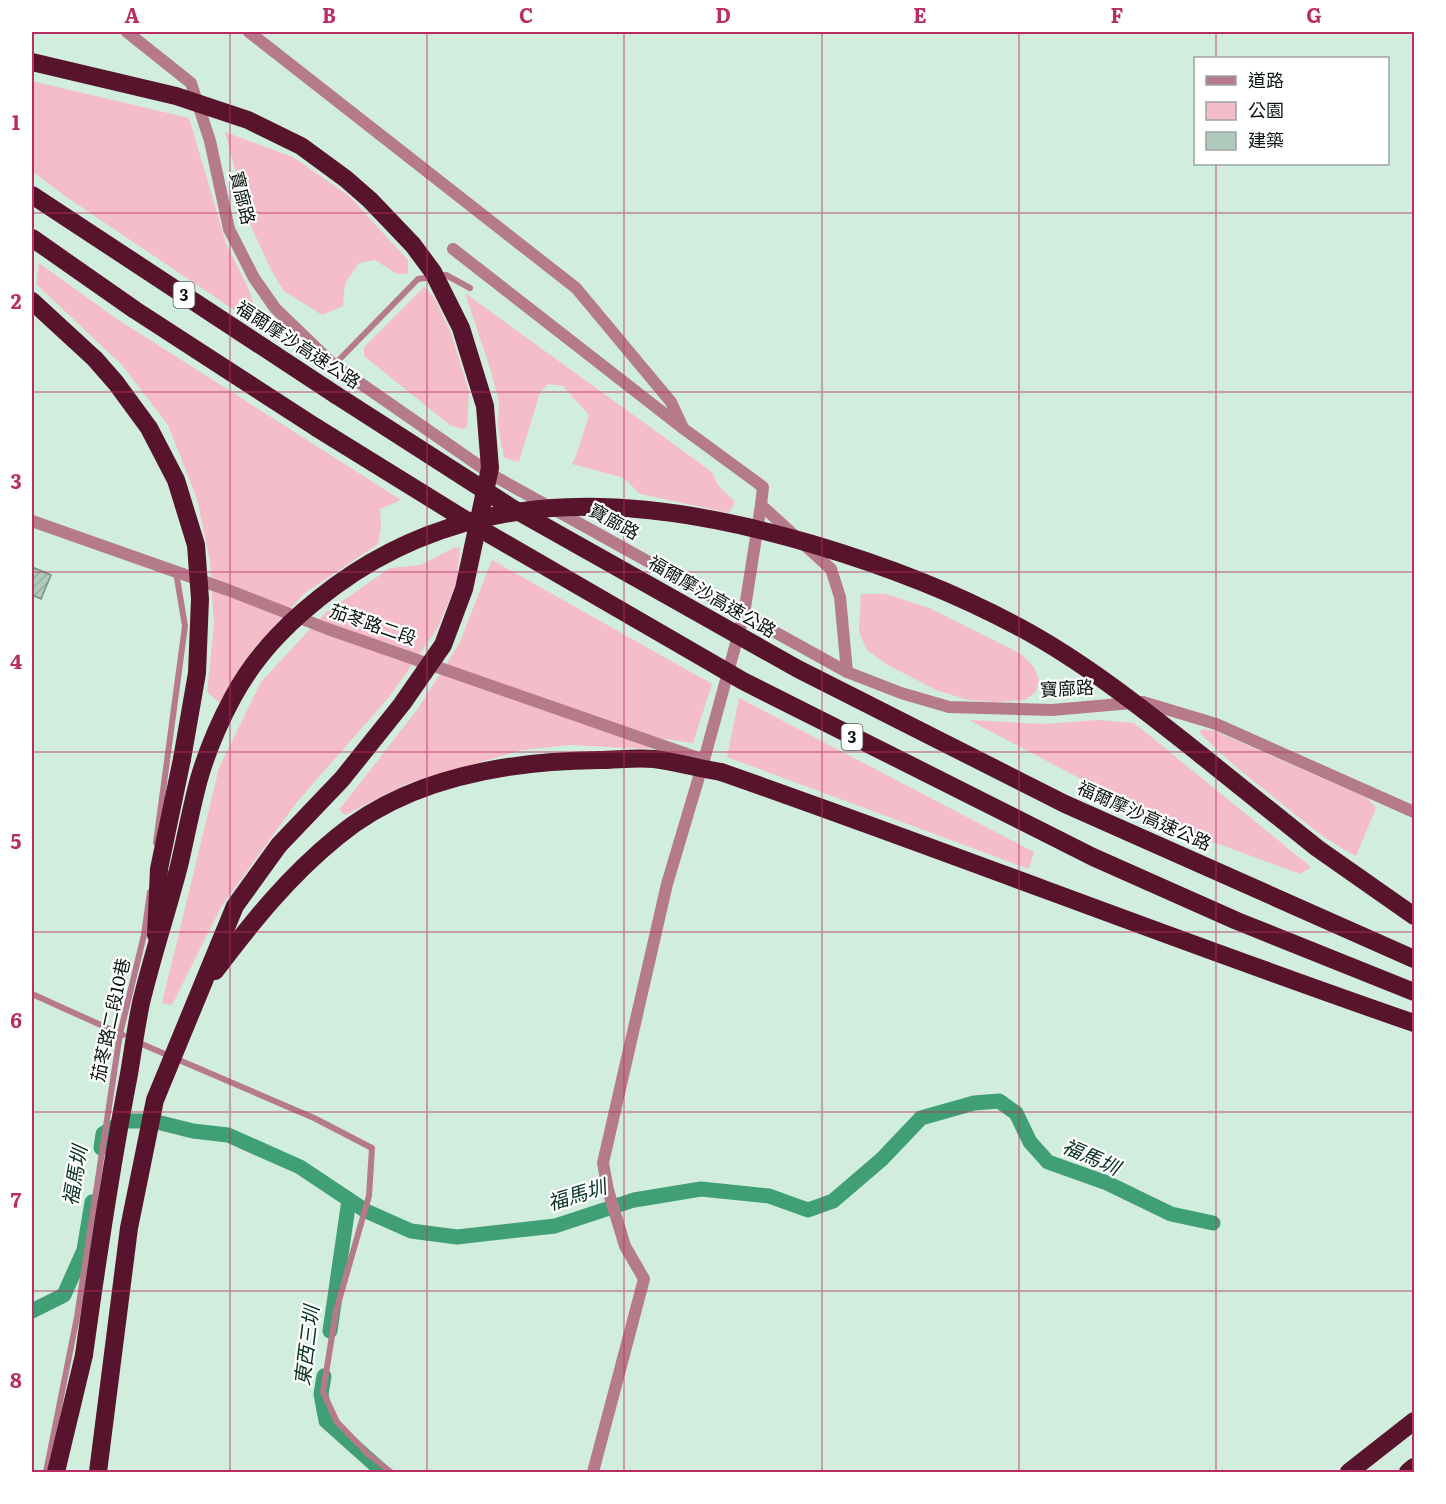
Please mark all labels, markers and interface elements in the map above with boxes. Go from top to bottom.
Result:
text: A [124,0,140,29]
text: B [322,0,336,29]
text: C [519,0,533,29]
text: D [715,0,731,29]
text: E [913,0,927,29]
text: F [1111,0,1124,29]
text: G [1306,0,1322,29]
legend [1194,57,1389,165]
text: 道路 [1248,66,1284,93]
text: 公園 [1248,96,1284,123]
text: 1 [12,106,20,136]
text: 建築 [1248,126,1284,153]
street label: 寶廍路 [224,168,263,227]
road number: 3 [174,282,195,308]
text: 2 [11,285,22,315]
street label: 福爾摩沙高速公路 [231,293,367,394]
text: 3 [10,465,22,495]
street label: 寶廍路 [585,496,645,546]
street label: 福爾摩沙高速公路 [644,548,782,643]
street label: 茄苳路二段 [327,596,420,651]
text: 4 [10,645,22,675]
street label: 寶廍路 [1039,673,1095,702]
road number: 3 [842,724,862,750]
street label: 福爾摩沙高速公路 [1073,773,1216,856]
text: 5 [11,825,22,855]
street label: 茄苳路二段10巷 [83,955,136,1084]
text: 6 [10,1004,22,1034]
water label: 福馬圳 [1058,1129,1128,1182]
water label: 福馬圳 [53,1141,94,1208]
water label: 福馬圳 [543,1169,612,1216]
text: 7 [11,1184,22,1214]
water label: 東西三圳 [285,1301,325,1387]
text: 8 [10,1364,22,1394]

